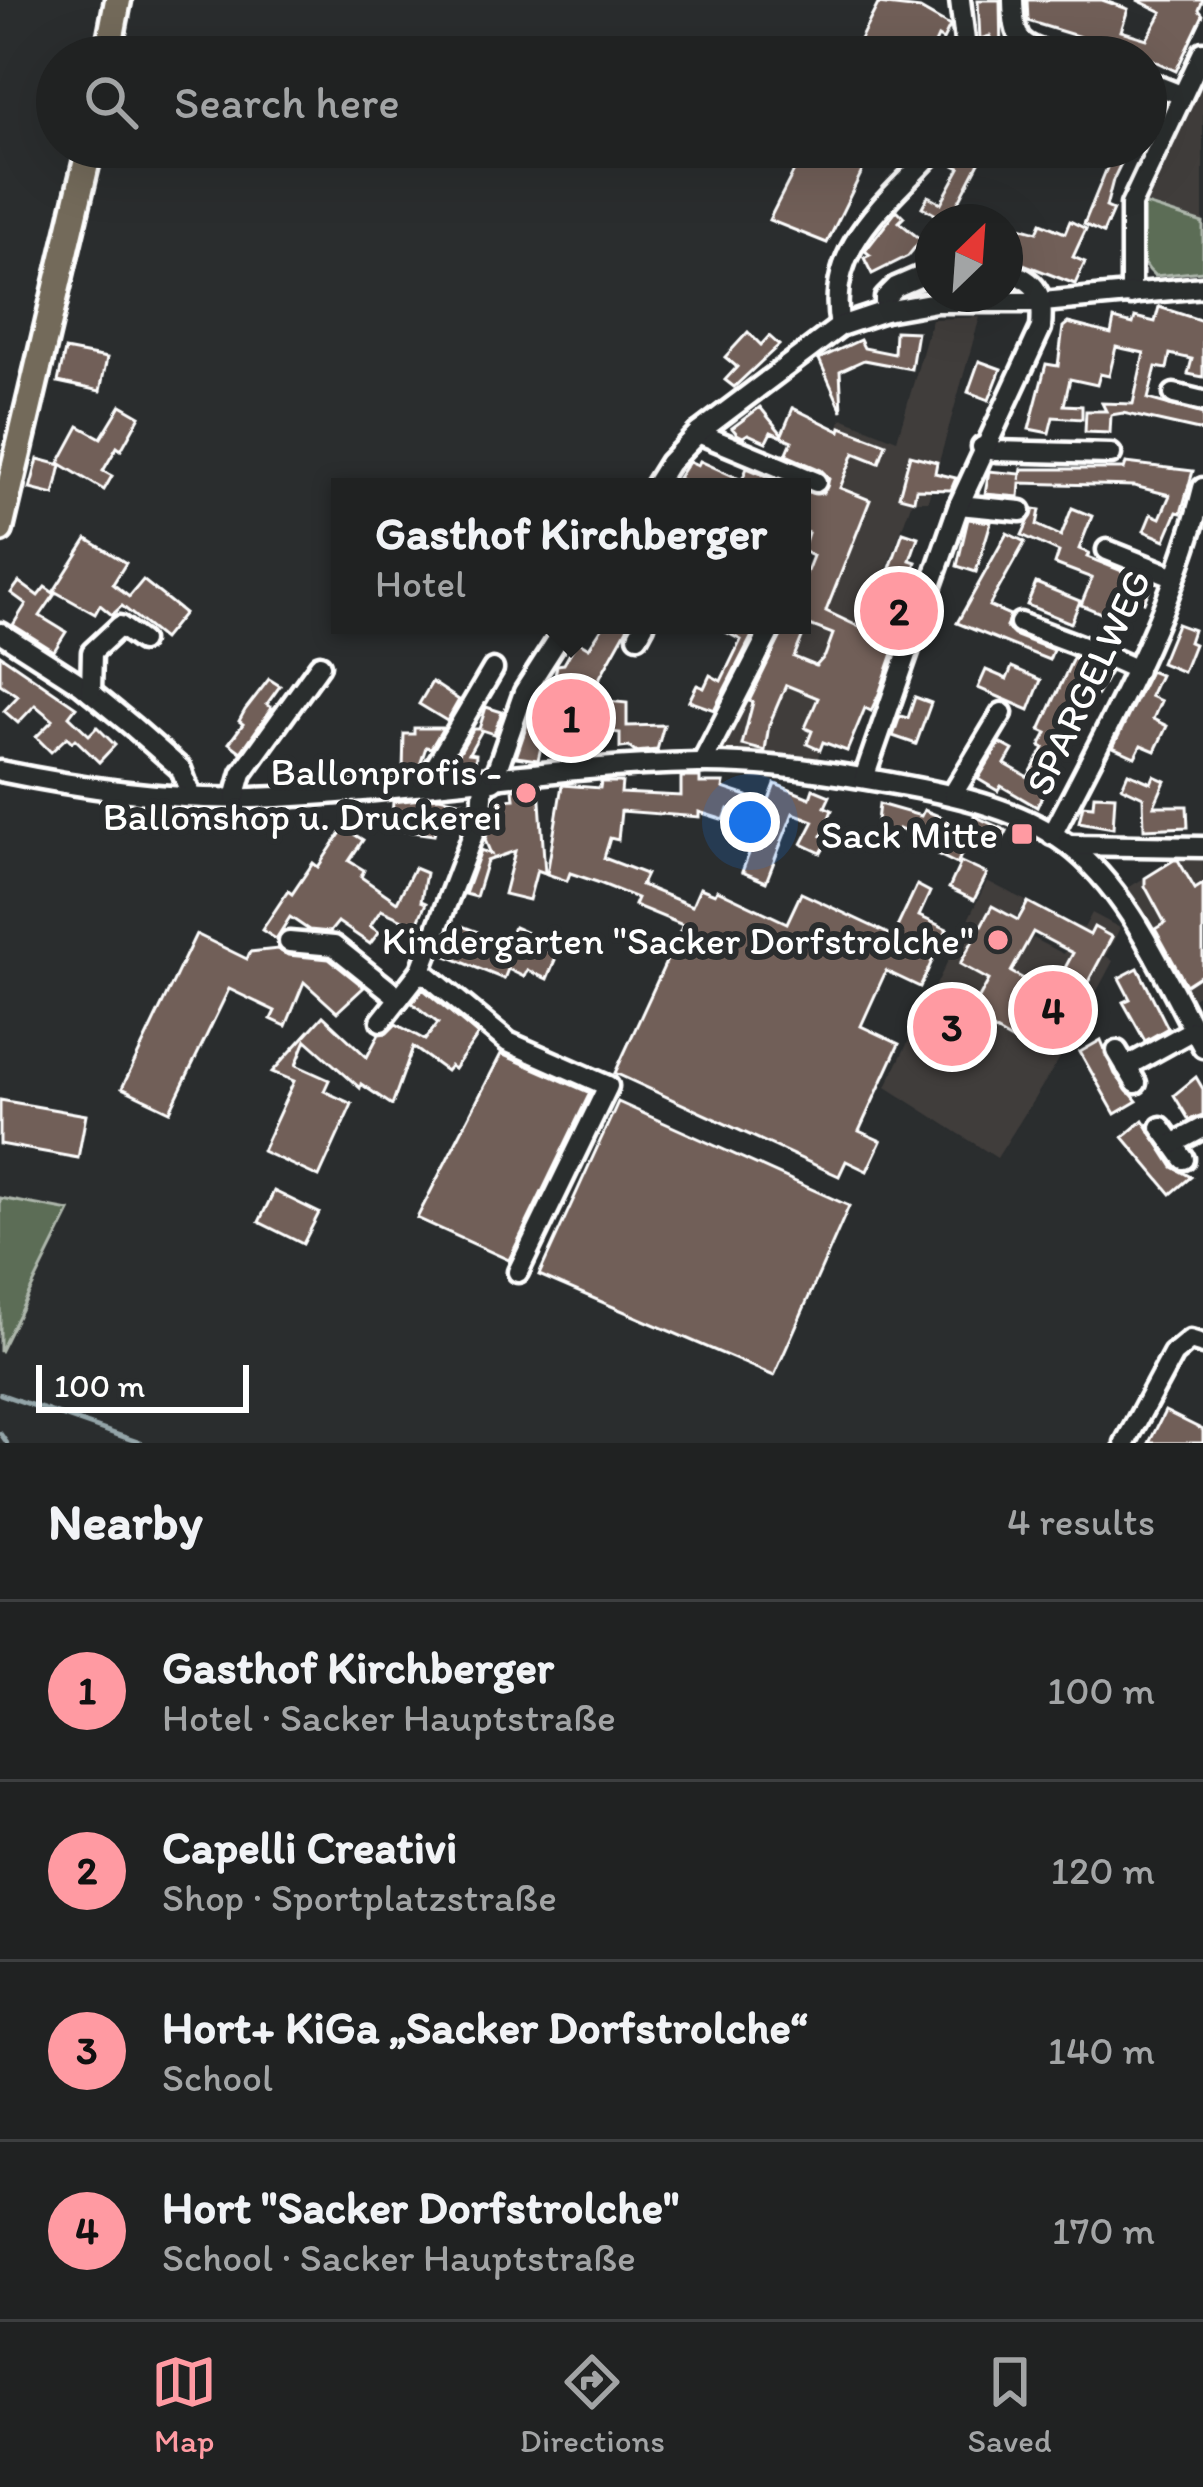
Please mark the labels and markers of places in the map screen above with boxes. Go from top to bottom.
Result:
pin: 2 [860,566,938,656]
pin: 1 [532,673,610,763]
place label: Ballonprofis - Ballonshop u. Druckerei [103,748,502,840]
marker: Ballonprofis - Ballonshop u. Druckerei [513,780,539,806]
place label: Sack Mitte [821,811,998,858]
marker: Sack Mitte [1009,821,1035,847]
place label: Kindergarten "Sacker Dorfstrolche" [382,917,974,964]
marker: Kindergarten "Sacker Dorfstrolche" [985,927,1011,953]
pin: 4 [1014,965,1092,1055]
pin: 3 [913,982,991,1072]

